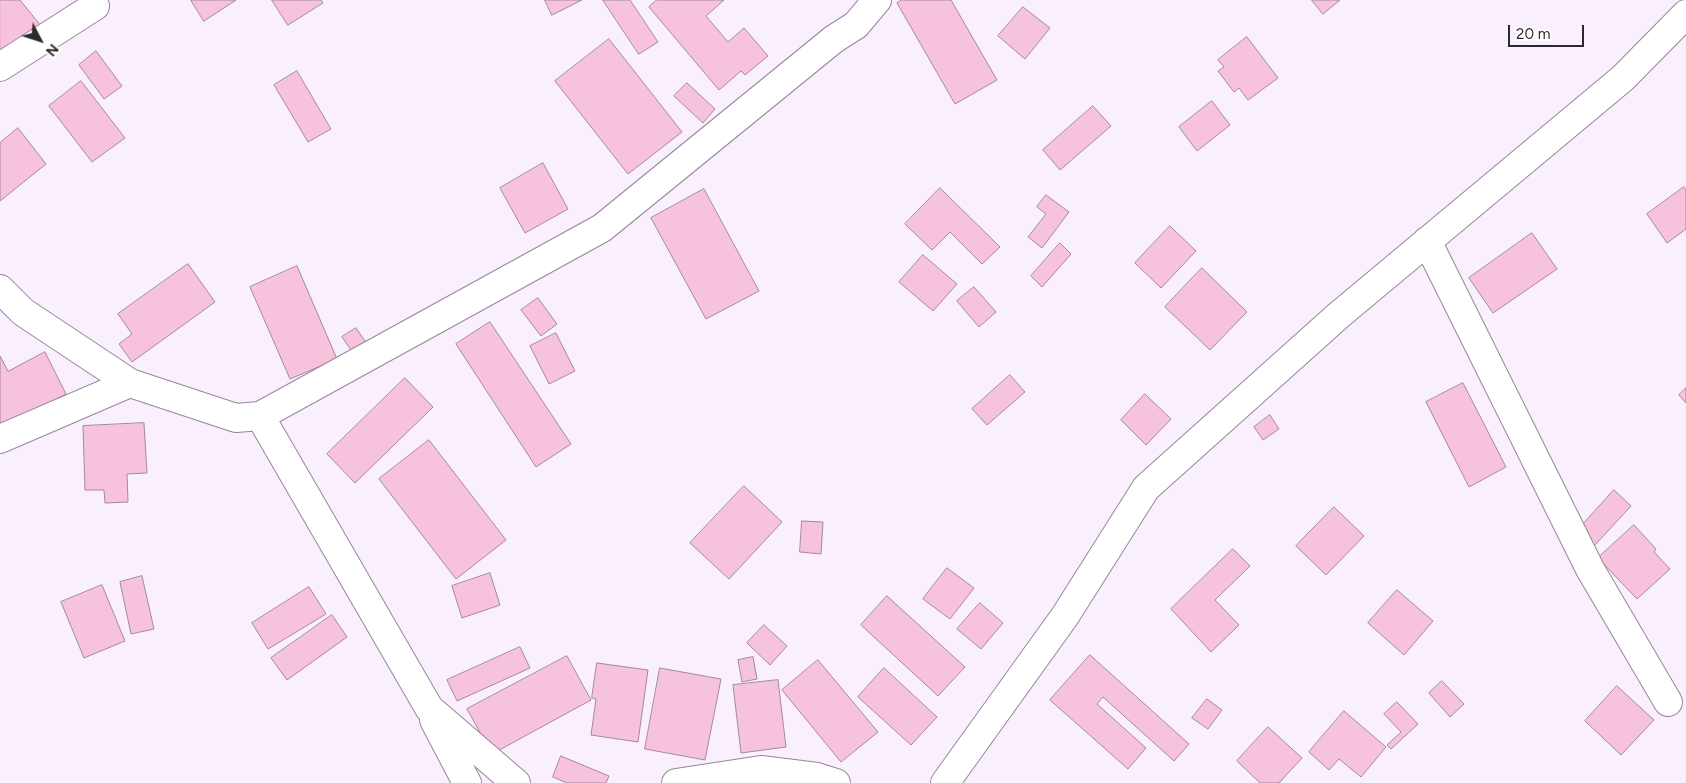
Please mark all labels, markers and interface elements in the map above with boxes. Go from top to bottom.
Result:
north arrow [15,15,65,65]
scale bar [1511,15,1587,47]
text: 20 m [1516,25,1550,43]
text: N [42,40,62,60]

